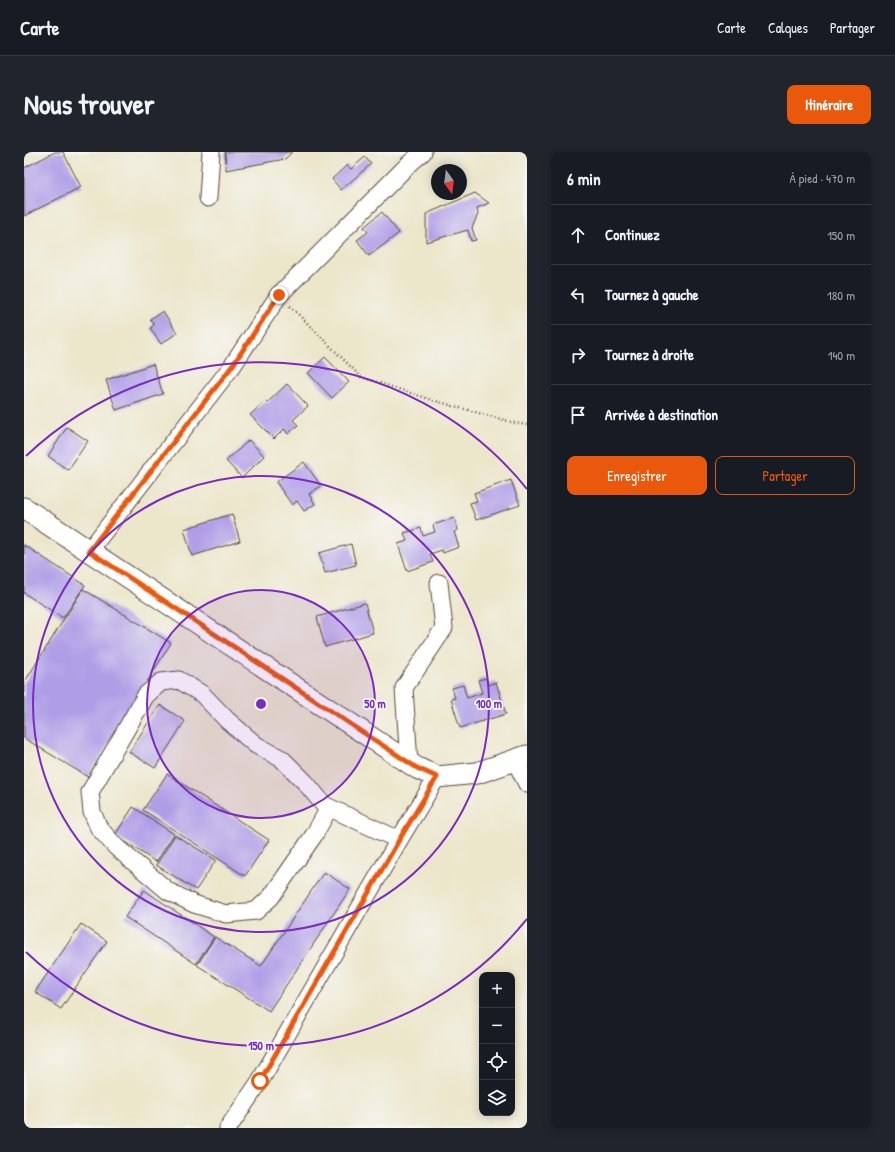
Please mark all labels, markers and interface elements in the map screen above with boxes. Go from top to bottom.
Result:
text: Carte [20,15,59,41]
text: Carte [717,18,746,37]
text: Calques [768,18,808,37]
text: Partager [830,18,875,37]
text: Nous trouver [24,85,155,123]
button: Itinéraire [787,85,871,124]
north arrow [431,164,467,200]
text: 6 min [567,167,601,190]
text: À pied · 470 m [789,169,855,187]
icon: ahead [567,224,589,246]
text: Continuez [605,224,660,245]
text: 150 m [827,226,855,244]
icon: left [567,284,589,306]
text: Tournez à gauche [605,284,698,305]
route end [270,286,288,304]
text: 180 m [827,286,855,304]
icon: right [567,344,589,366]
text: Tournez à droite [605,344,694,365]
text: 140 m [828,346,855,364]
icon: arrive [567,404,589,426]
text: Arrivée à destination [605,404,718,425]
button: Enregistrer [567,456,707,495]
button: Partager [715,456,855,495]
text: 50 m [364,695,386,712]
text: 100 m [476,695,502,712]
centre of rings [254,697,268,711]
map controls [479,972,515,1116]
button: + [479,972,515,1008]
button: − [479,1008,515,1044]
text: 150 m [248,1037,274,1054]
button: locate [479,1044,515,1080]
route start [251,1072,269,1090]
button: layers [479,1080,515,1116]

